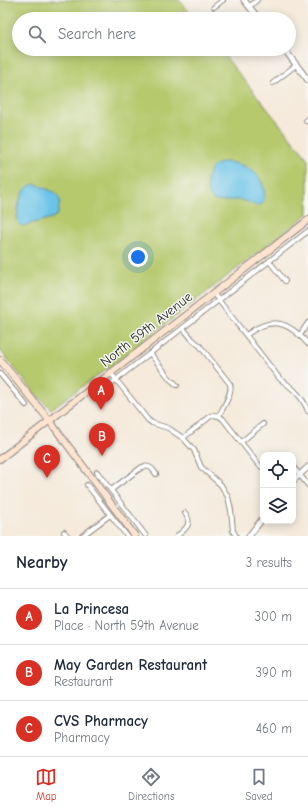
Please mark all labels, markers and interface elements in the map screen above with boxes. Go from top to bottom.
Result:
search box [12,12,296,56]
icon: search [26,23,48,45]
text: Search here [58,25,136,43]
your location [128,247,148,267]
street label: North 59th Avenue [97,288,196,371]
pin: A [88,377,114,410]
pin: B [89,423,115,456]
pin: C [34,445,60,478]
map controls [260,452,296,524]
button: locate [260,452,296,488]
button: layers [260,488,296,524]
text: Nearby [16,553,67,572]
text: 3 results [246,555,292,570]
text: La Princesa [54,600,129,618]
text: A [25,609,33,624]
text: 300 m [254,609,292,624]
text: Place · North 59th Avenue [54,618,199,633]
text: May Garden Restaurant [54,656,207,674]
text: B [25,665,33,680]
text: 390 m [256,665,292,680]
text: Restaurant [54,674,113,689]
text: CVS Pharmacy [54,712,148,730]
text: C [25,721,33,736]
text: 460 m [256,721,292,736]
text: Pharmacy [54,730,110,745]
tab: Map [35,766,57,803]
tab: Directions [128,766,175,803]
tab: Saved [245,766,273,803]

